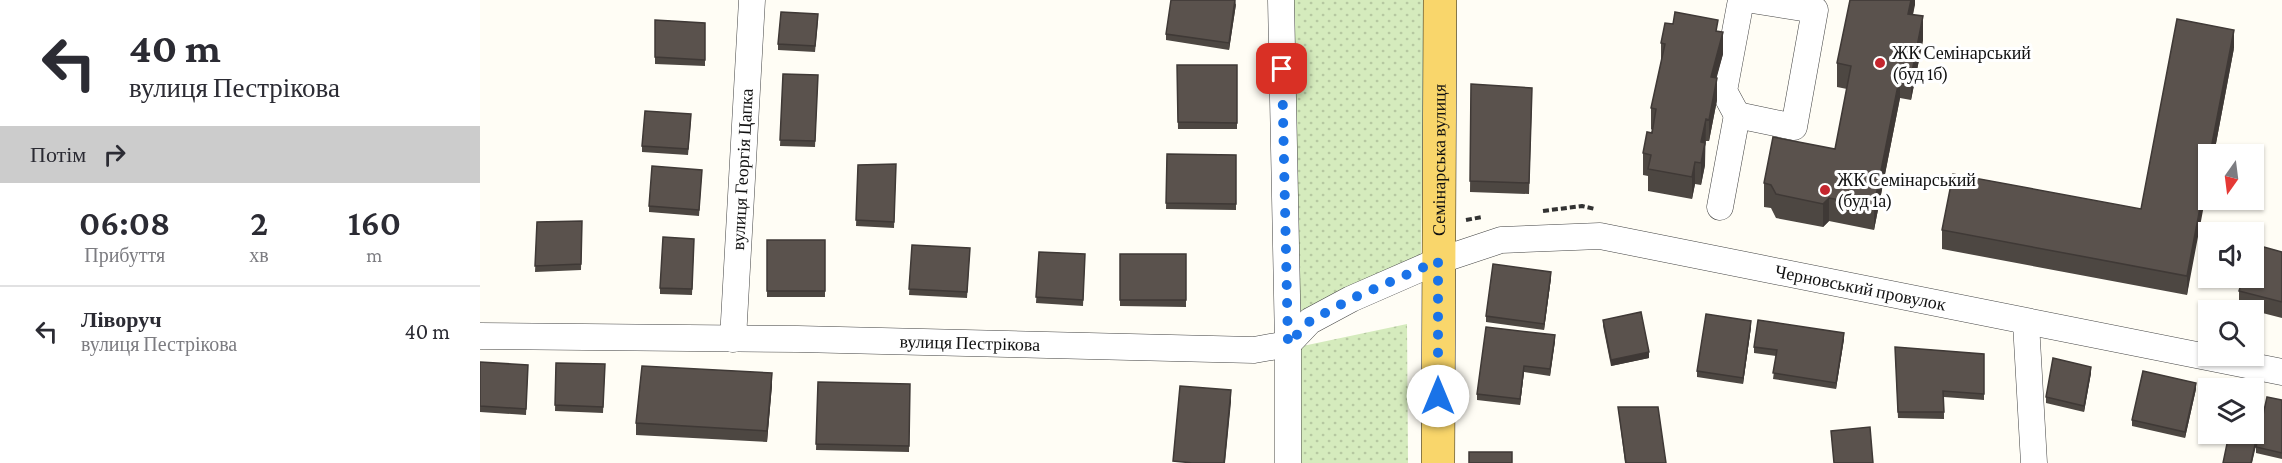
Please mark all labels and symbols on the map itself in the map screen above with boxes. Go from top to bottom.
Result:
pin [1256,43,1307,94]
place label: ЖК Семінарський (буд 1б) [1892,43,2031,85]
marker: ЖК Семінарський (буд 1б) [1873,56,1887,70]
street label: Семінарська вулиця [1429,84,1450,236]
street label: вулиця Георгія Цапка [728,88,757,251]
north arrow [2198,144,2264,210]
place label: ЖК Семінарський (буд 1а) [1837,170,1976,212]
marker: ЖК Семінарський (буд 1а) [1818,183,1832,197]
street label: Черновський провулок [1773,261,1948,315]
street label: вулиця Пестрікова [899,331,1041,355]
position arrow [1406,364,1470,428]

